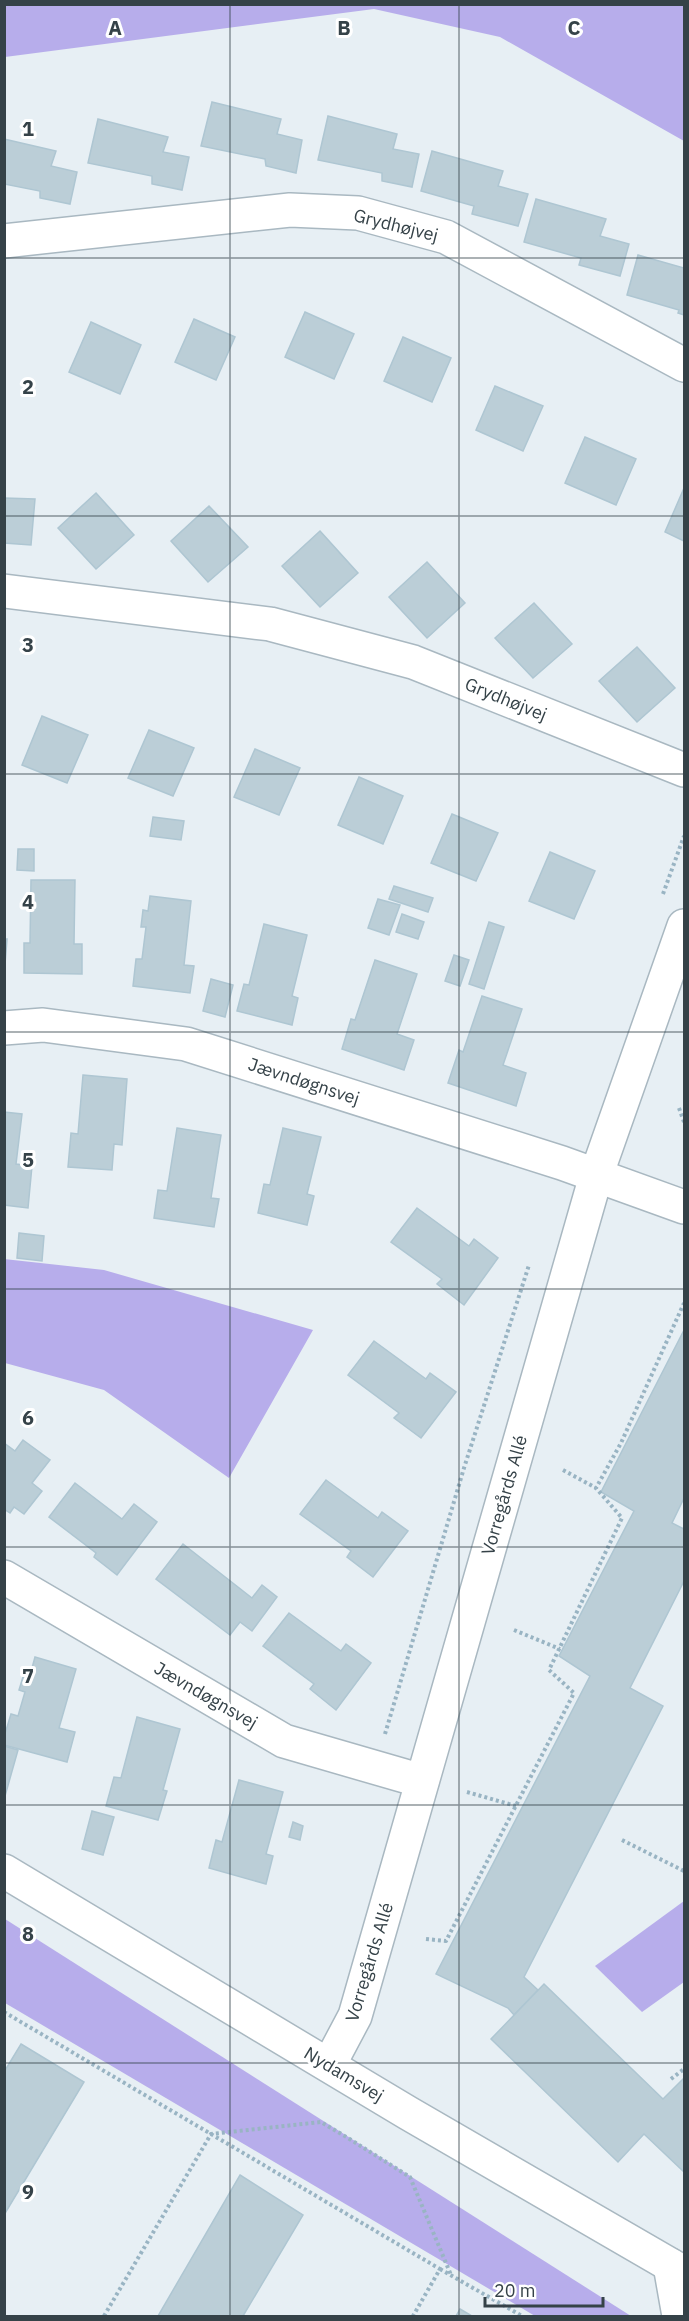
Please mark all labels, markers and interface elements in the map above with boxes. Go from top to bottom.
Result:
text: A [108,14,122,41]
text: B [337,14,351,41]
text: C [567,14,581,41]
text: 1 [22,115,34,142]
street label: Grydhøjvej [351,203,441,247]
text: 2 [22,373,34,400]
text: 3 [22,631,34,658]
street label: Grydhøjvej [462,672,550,726]
text: 4 [22,888,34,915]
street label: Jævndøgnsvej [245,1052,363,1110]
text: 5 [22,1146,34,1173]
text: 6 [22,1404,34,1431]
street label: Vorregårds Allé [476,1432,532,1558]
street label: Jævndøgnsvej [150,1656,262,1734]
text: 7 [22,1662,34,1689]
street label: Vorregårds Allé [340,1899,398,2024]
text: 8 [22,1920,34,1947]
street label: Nydamsvej [300,2041,388,2107]
text: 9 [22,2178,34,2205]
scale bar [485,2270,604,2308]
text: 20 m [494,2279,536,2302]

